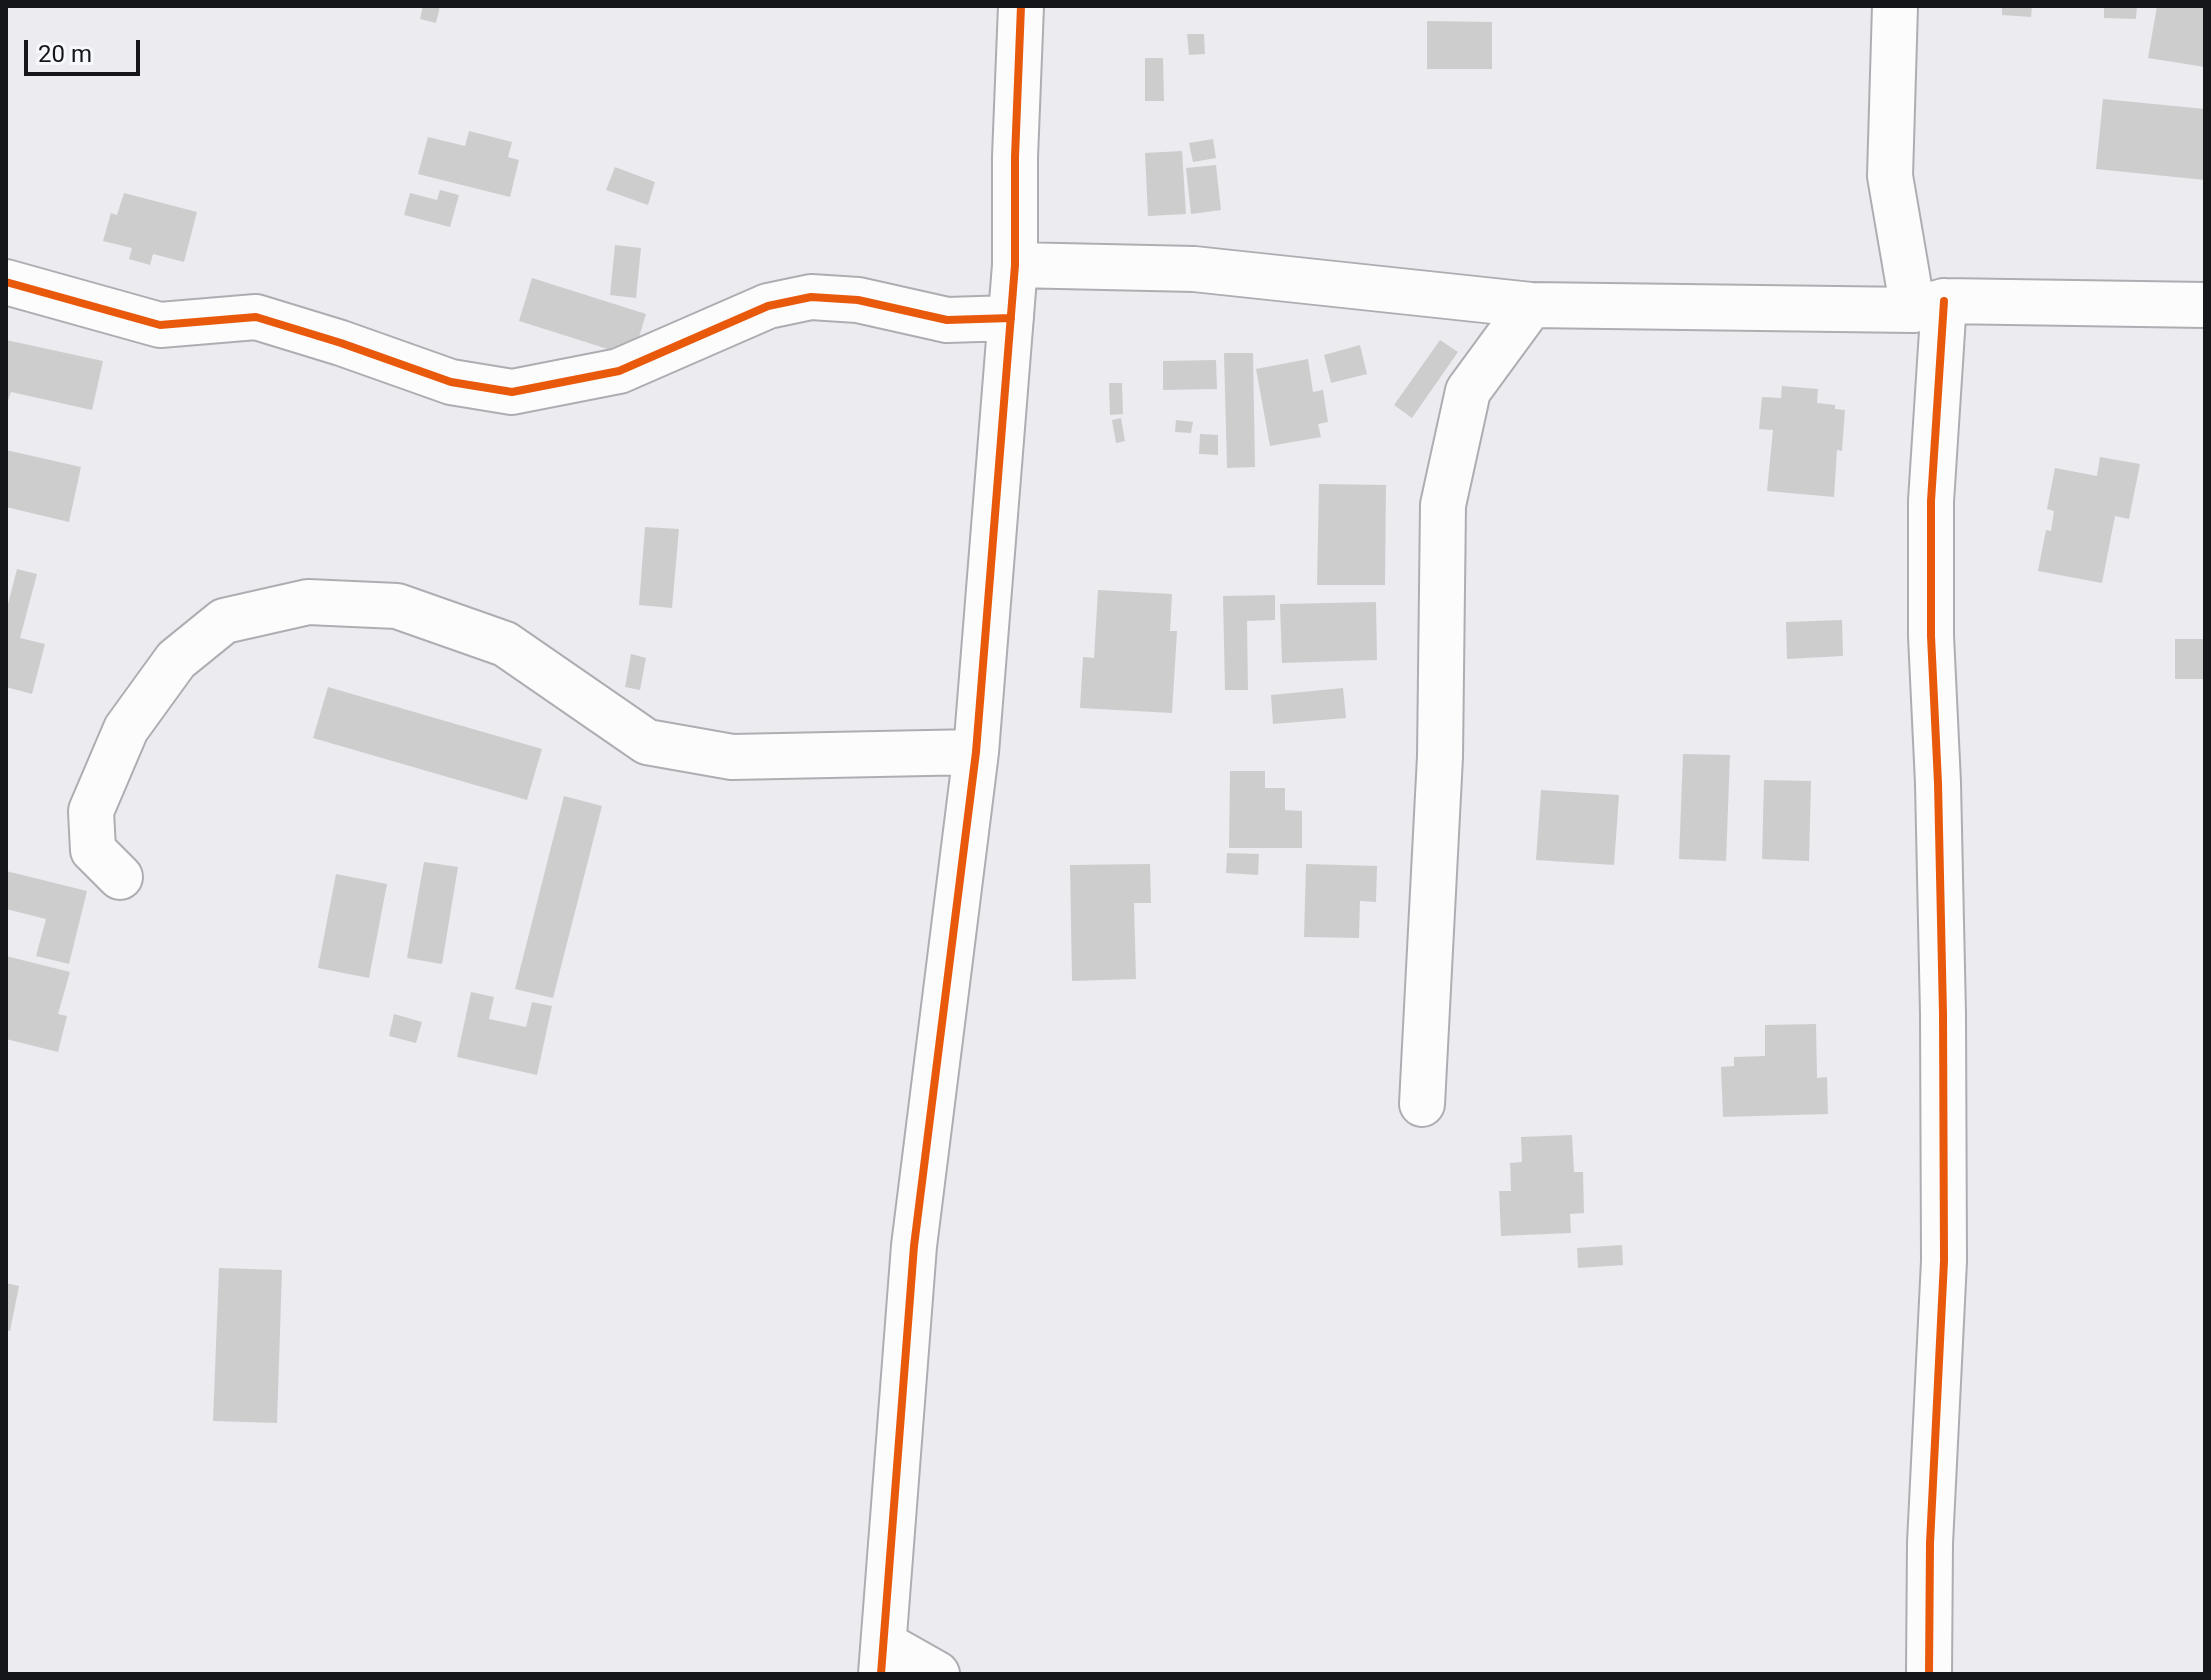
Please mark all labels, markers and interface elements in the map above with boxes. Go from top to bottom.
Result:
scale bar [28,24,144,74]
text: 20 m [38,40,92,68]

